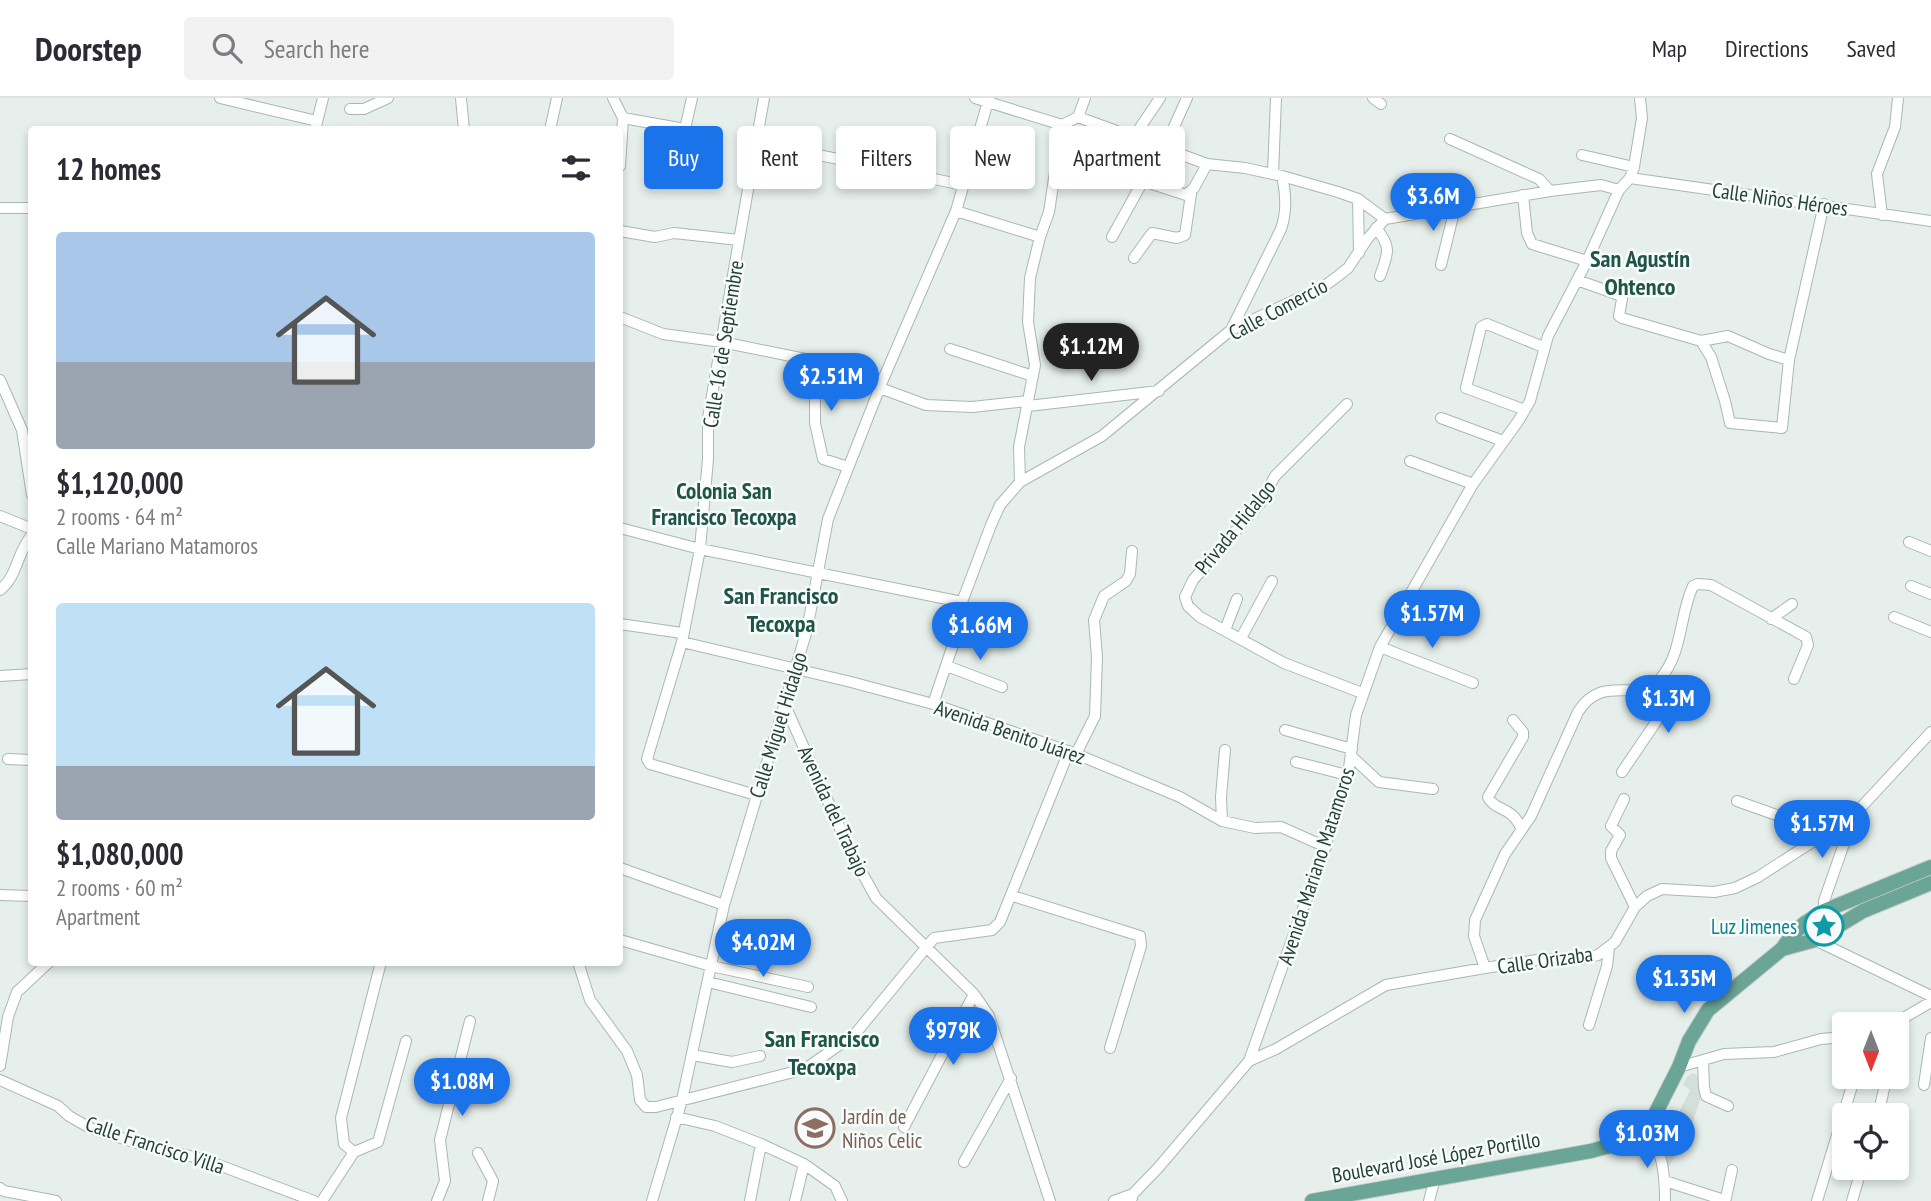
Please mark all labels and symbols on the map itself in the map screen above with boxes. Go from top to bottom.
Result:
pin: $3.6M [1384,174,1482,233]
street label: Calle Niños Héroes [1710,176,1850,222]
district label: San Agustín Ohtenco [1590,243,1690,302]
street label: Calle 16 de Septiembre [696,258,750,430]
street label: Calle Comercio [1224,272,1332,346]
pin: $1.12M [1034,324,1148,383]
pin: $2.51M [774,354,888,413]
street label: Privada Hidalgo [1189,474,1281,580]
district label: Colonia San Francisco Tecoxpa [651,476,797,531]
district label: San Francisco Tecoxpa [724,580,839,639]
pin: $1.57M [1375,590,1489,650]
pin: $1.66M [923,602,1037,662]
street label: Calle Miguel Hidalgo [743,649,813,801]
pin: $1.3M [1619,676,1717,735]
street label: Avenida Benito Juárez [931,694,1089,770]
street label: Avenida del Trabajo [792,741,876,881]
street label: Avenida Mariano Matamoros [1271,764,1361,968]
pin: $1.57M [1765,800,1879,860]
place icon: Luz Jimenes [1803,905,1845,947]
place label: Luz Jimenes [1711,913,1797,940]
pin: $4.02M [706,920,820,979]
street label: Calle Orizaba [1496,940,1594,980]
pin: $1.35M [1627,956,1741,1015]
pin: $979K [904,1007,1002,1067]
north arrow [1832,1012,1909,1088]
district label: San Francisco Tecoxpa [765,1023,880,1082]
pin: $1.08M [405,1058,519,1118]
place label: Jardín de Niños Celic [841,1103,923,1154]
school or university icon: Jardín de Niños Celic [794,1107,836,1149]
street label: Calle Francisco Villa [82,1110,228,1180]
pin: $1.03M [1590,1110,1704,1170]
street label: Boulevard José López Portillo [1330,1125,1542,1189]

